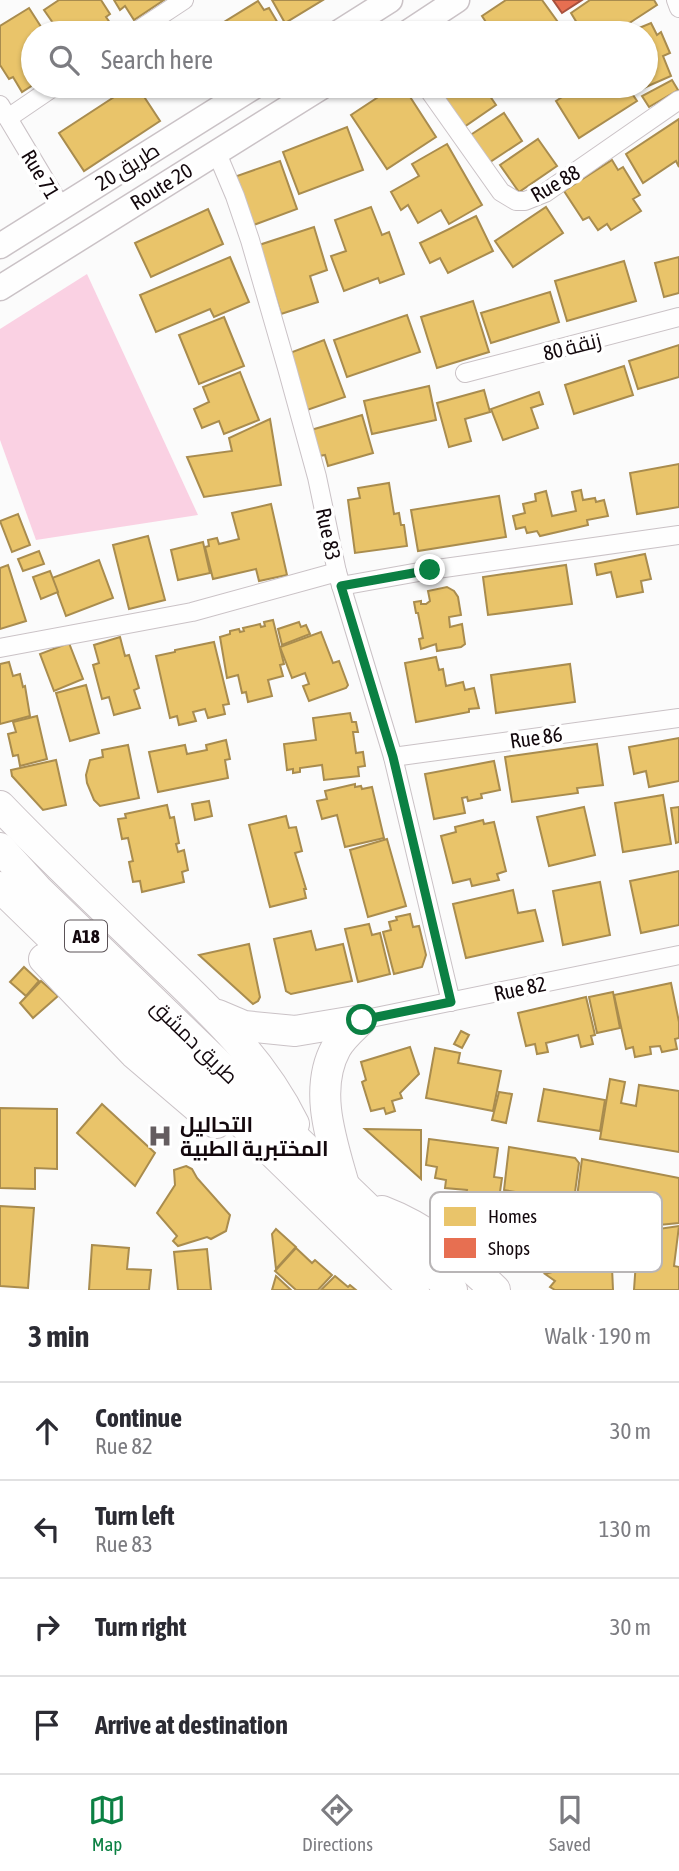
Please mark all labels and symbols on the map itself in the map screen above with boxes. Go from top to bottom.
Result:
street label: طريق 20 [91,137,164,197]
street label: Rue 71 [17,145,65,203]
street label: Route 20 [126,158,197,214]
street label: Rue 88 [526,159,584,207]
street label: زنقة 80 [540,327,604,366]
street label: Rue 83 [312,506,346,562]
route end [414,554,445,585]
street label: Rue 86 [508,721,564,753]
road number: A18 [65,920,107,952]
street label: Rue 82 [492,971,548,1005]
street label: طريق دمشق [145,994,243,1090]
route start [346,1004,377,1035]
place label: التحاليل المختبرية الطبية [180,1112,329,1161]
hospital icon: التحاليل المختبرية الطبية [146,1122,174,1150]
legend [430,1192,662,1272]
text: Homes [488,1205,537,1227]
text: Shops [488,1237,530,1259]

